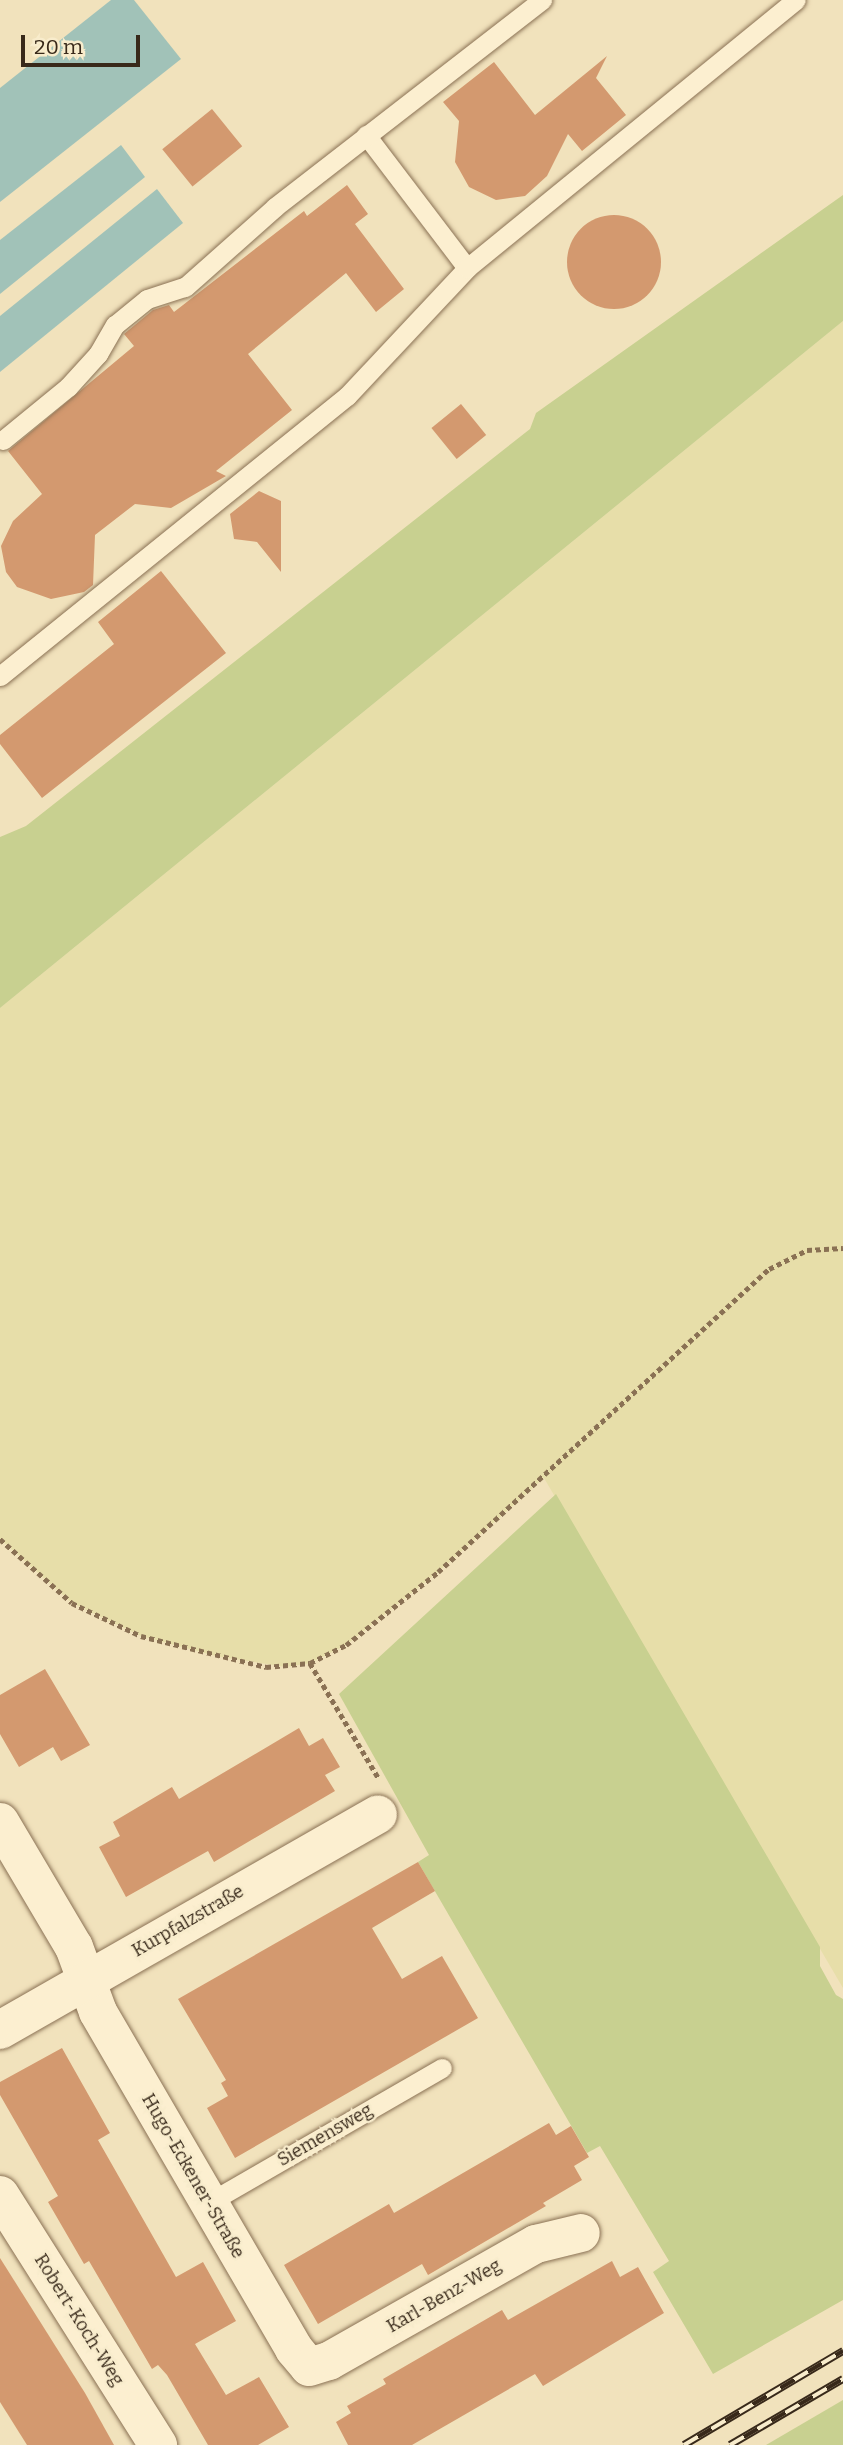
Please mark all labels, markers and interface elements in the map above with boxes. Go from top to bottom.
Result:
scale bar [24,21,144,65]
text: 20 m [34,34,83,60]
street label: Kurpfalzstraße [128,1880,248,1962]
street label: Hugo-Eckener-Straße [137,2090,249,2262]
street label: Siemensweg [274,2099,376,2171]
street label: Robert-Koch-Weg [30,2250,128,2390]
street label: Karl-Benz-Weg [383,2255,505,2337]

